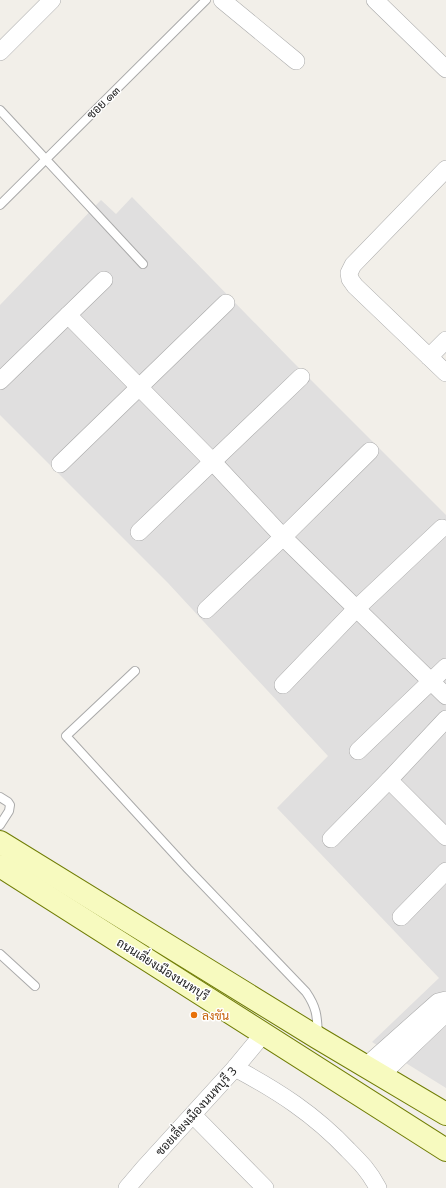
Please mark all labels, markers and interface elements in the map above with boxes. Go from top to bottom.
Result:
street label: ซอย ๑๓ [83,82,123,122]
street label: ถนนเลี่ยงเมืองนนทบุรี [113,932,213,1005]
place label: ลงขัน [202,1007,230,1024]
marker: ลงขัน [189,1010,199,1020]
street label: ซอยเลี่ยงเมืองนนทบุรี 3 [150,1061,241,1160]

